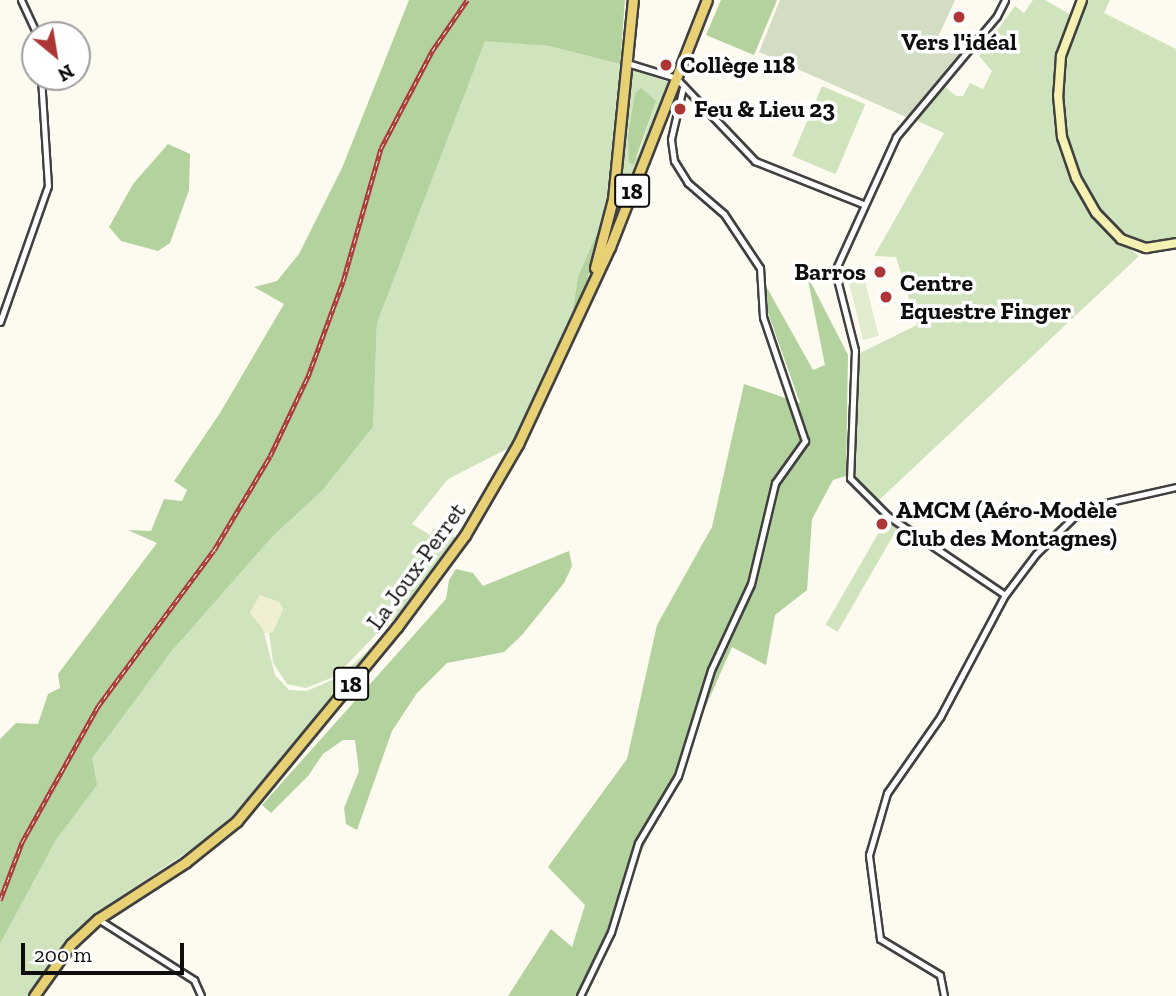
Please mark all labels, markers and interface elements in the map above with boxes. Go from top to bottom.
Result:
marker: Vers l'idéal [951,9,967,25]
north arrow [21,21,91,91]
place label: Vers l'idéal [901,28,1017,56]
place label: Collège 118 [680,51,795,79]
marker: Collège 118 [658,57,674,73]
text: N [54,59,78,86]
place label: Feu & Lieu 23 [694,95,835,123]
marker: Feu & Lieu 23 [672,101,688,117]
road number: 18 [613,172,651,210]
place label: Barros [794,258,866,286]
marker: Barros [872,264,888,280]
place label: Centre Equestre Finger [900,269,1071,325]
marker: Centre Equestre Finger [878,289,894,305]
place label: AMCM (Aéro-Modèle Club des Montagnes) [896,496,1117,552]
street label: La Joux-Perret [360,497,472,635]
marker: AMCM (Aéro-Modèle Club des Montagnes) [874,516,890,532]
road number: 18 [332,664,370,704]
scale bar [24,930,187,974]
text: 200 m [34,942,92,967]

